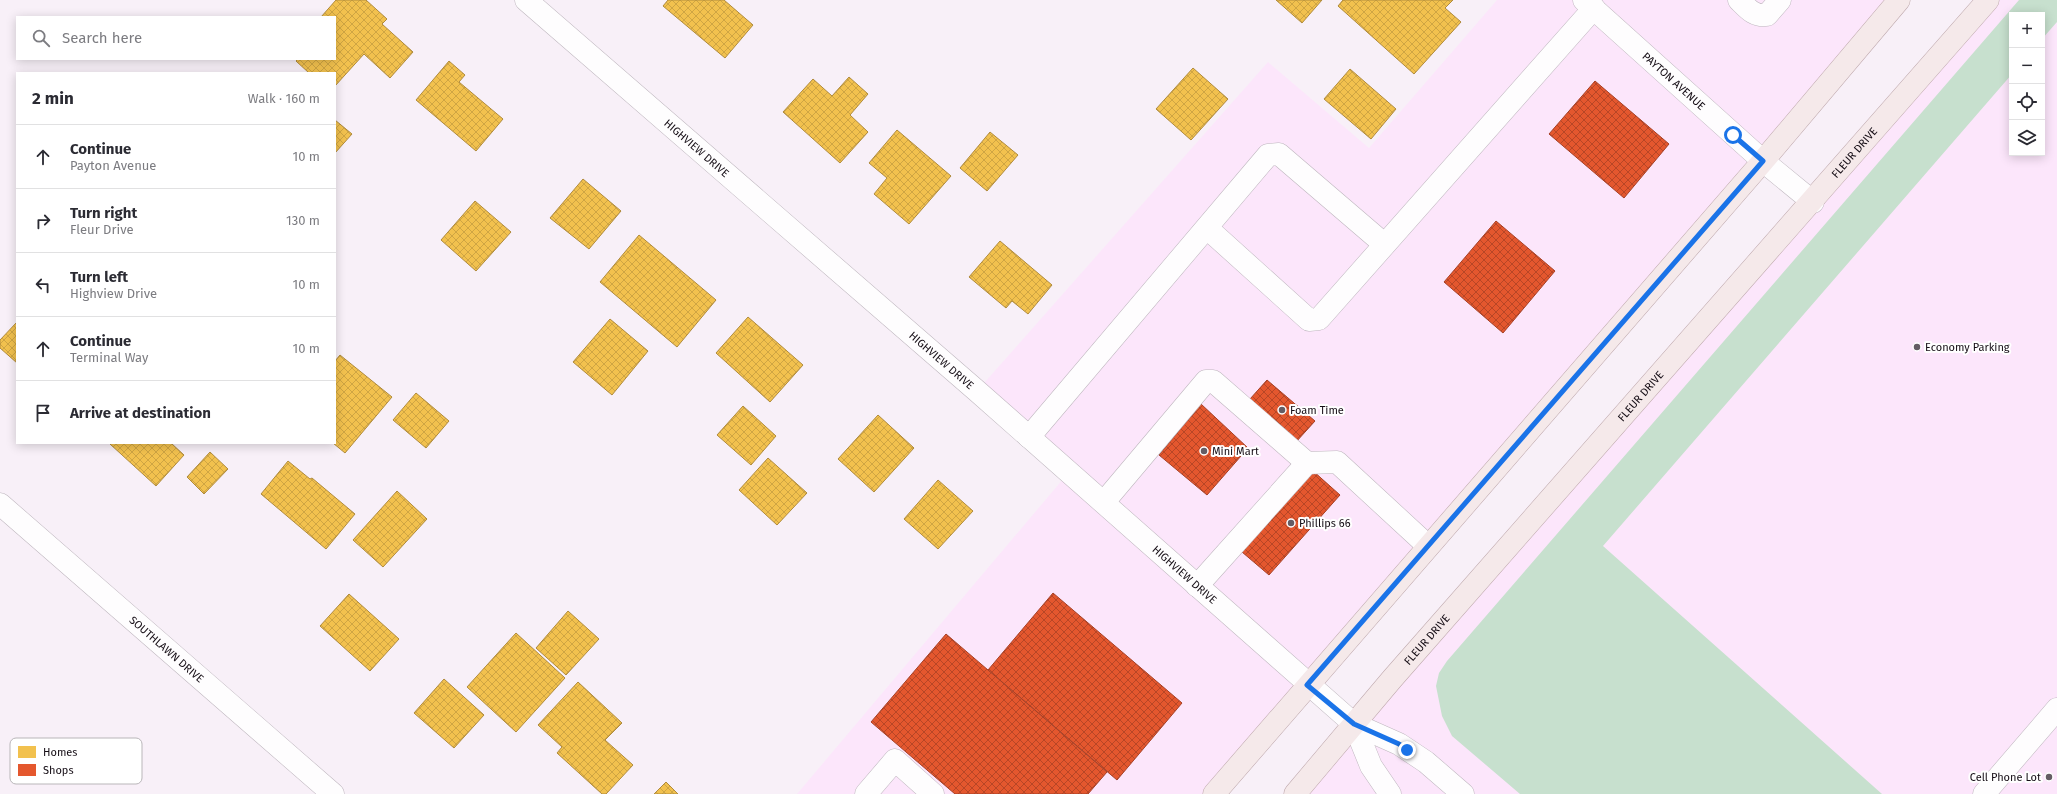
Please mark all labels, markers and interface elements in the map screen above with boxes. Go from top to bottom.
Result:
map controls [2009,12,2045,156]
button: + [2009,12,2045,48]
search box [16,16,336,60]
icon: search [30,27,52,49]
text: Search here [62,29,142,47]
button: − [2009,48,2045,84]
street label: PAYTON AVENUE [1640,49,1708,113]
button: locate [2009,84,2045,120]
text: 2 min [32,88,74,109]
text: Walk · 160 m [248,91,320,106]
street label: HIGHVIEW DRIVE [662,116,732,180]
button: layers [2009,120,2045,156]
street label: FLEUR DRIVE [1829,125,1880,180]
route start [1724,126,1742,144]
text: Continue [70,140,131,158]
icon: ahead [32,146,54,168]
text: 10 m [293,149,320,164]
text: Payton Avenue [70,158,156,173]
text: Turn right [70,204,137,222]
icon: right [32,210,54,232]
text: 130 m [286,213,320,228]
text: Fleur Drive [70,222,134,237]
text: Turn left [70,268,128,286]
icon: left [32,274,54,296]
text: 10 m [293,277,320,292]
text: Highview Drive [70,286,157,301]
street label: HIGHVIEW DRIVE [907,329,977,392]
text: Continue [70,332,131,350]
icon: ahead [32,338,54,360]
text: 10 m [293,341,320,356]
place label: Economy Parking [1925,341,2010,354]
marker: Economy Parking [1912,342,1922,352]
text: Terminal Way [70,350,148,365]
street label: FLEUR DRIVE [1615,368,1666,424]
icon: arrive [32,402,54,424]
text: Arrive at destination [70,404,211,422]
place label: Foam Time [1290,404,1344,417]
marker: Foam Time [1277,405,1287,415]
place label: Mini Mart [1212,445,1259,458]
marker: Mini Mart [1199,446,1209,456]
place label: Phillips 66 [1299,517,1351,530]
marker: Phillips 66 [1286,518,1296,528]
street label: HIGHVIEW DRIVE [1150,543,1220,606]
street label: FLEUR DRIVE [1401,612,1452,667]
street label: SOUTHLAWN DRIVE [127,613,207,685]
legend [10,738,142,784]
route end [1398,741,1416,759]
text: Homes [43,746,77,759]
text: Shops [43,764,74,777]
place label: Cell Phone Lot [1970,771,2041,784]
marker: Cell Phone Lot [2044,772,2054,782]

